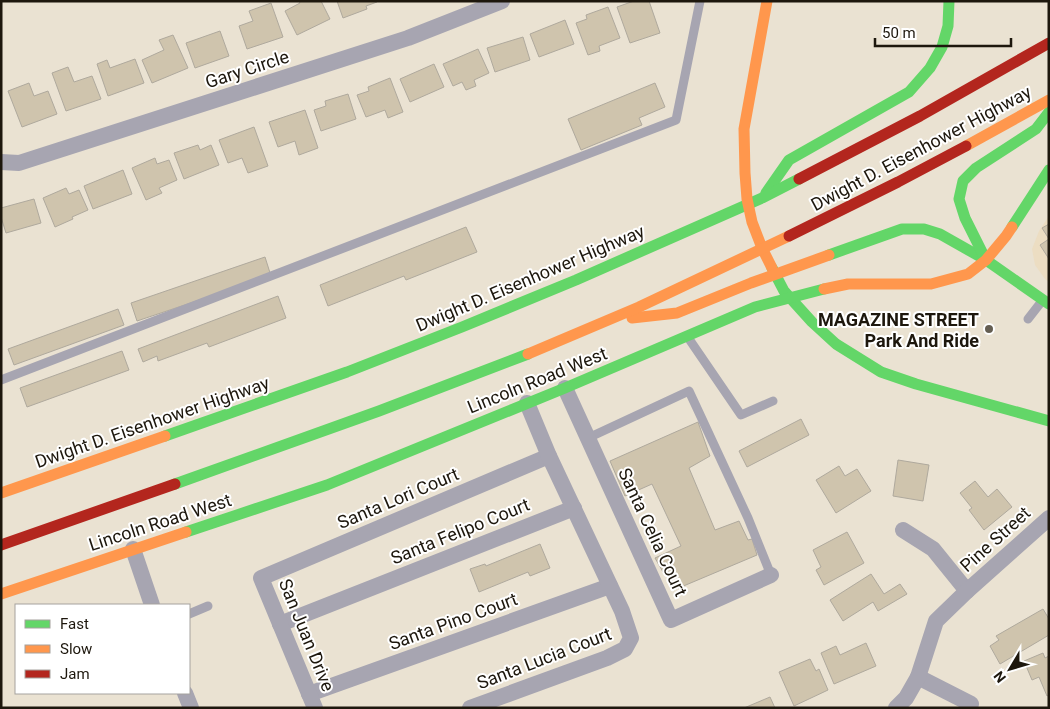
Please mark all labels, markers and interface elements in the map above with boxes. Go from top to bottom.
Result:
scale bar [875,15,1011,47]
text: 50 m [882,24,916,42]
street label: Gary Circle [203,46,291,92]
street label: Dwight D. Eisenhower Highway [807,81,1035,215]
street label: Dwight D. Eisenhower Highway [413,220,648,336]
place label: MAGAZINE STREET Park And Ride [818,309,979,351]
marker: MAGAZINE STREET Park And Ride [983,323,995,335]
street label: Lincoln Road West [464,342,610,418]
street label: Dwight D. Eisenhower Highway [32,372,272,472]
street label: Santa Lori Court [334,463,462,533]
street label: Santa Celia Court [614,464,692,600]
street label: Lincoln Road West [86,489,234,555]
street label: Santa Felipo Court [388,494,533,568]
street label: Pine Street [956,502,1034,576]
street label: San Juan Drive [275,576,339,694]
street label: Santa Pino Court [386,588,520,654]
legend [15,604,190,694]
text: Fast [60,615,89,633]
street label: Santa Lucia Court [474,623,614,693]
text: Slow [60,640,92,658]
north arrow [985,644,1035,694]
text: Jam [60,665,90,683]
text: N [990,668,1009,686]

